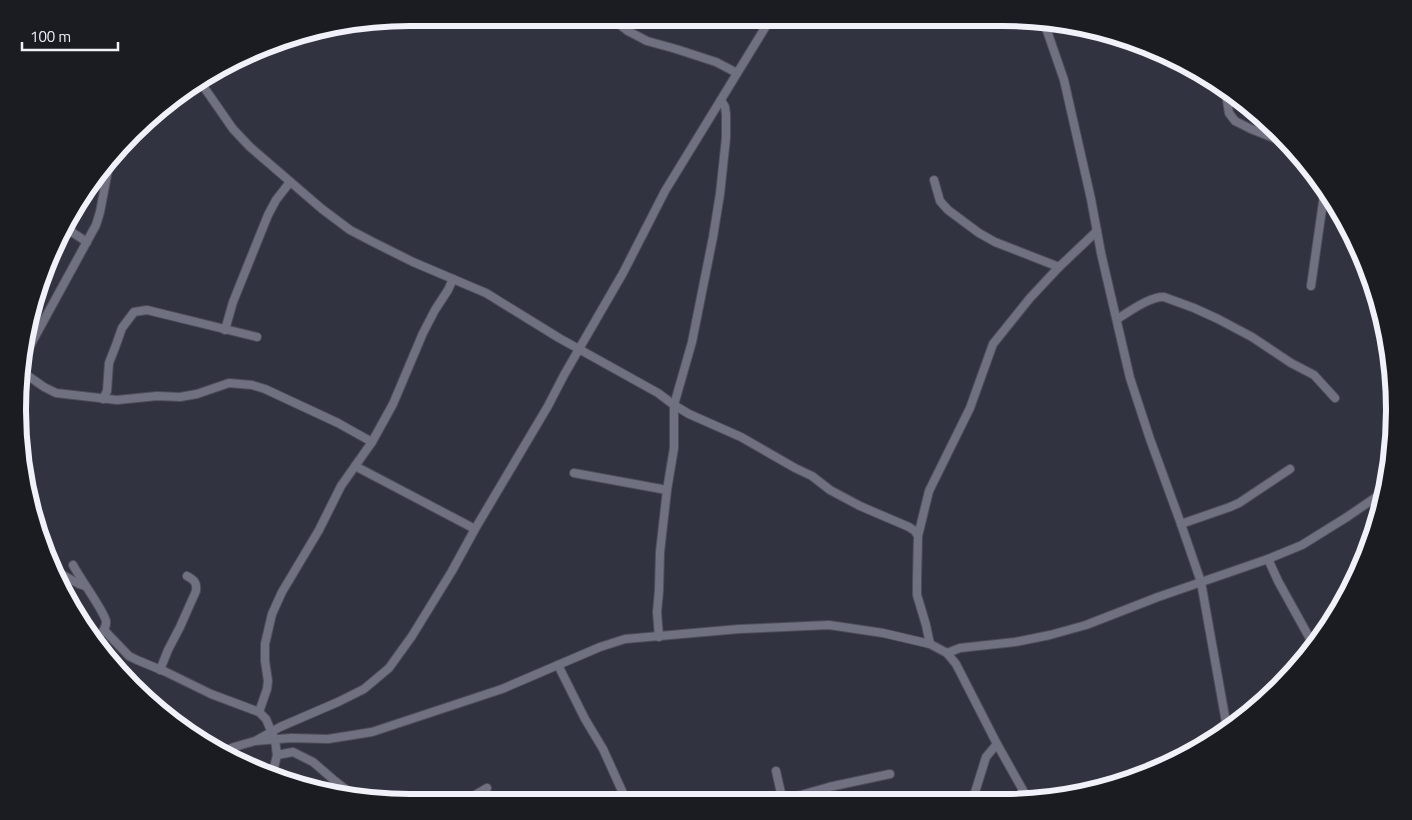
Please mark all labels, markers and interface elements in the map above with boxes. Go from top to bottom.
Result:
scale bar [22,20,119,52]
text: 100 m [30,25,71,48]

